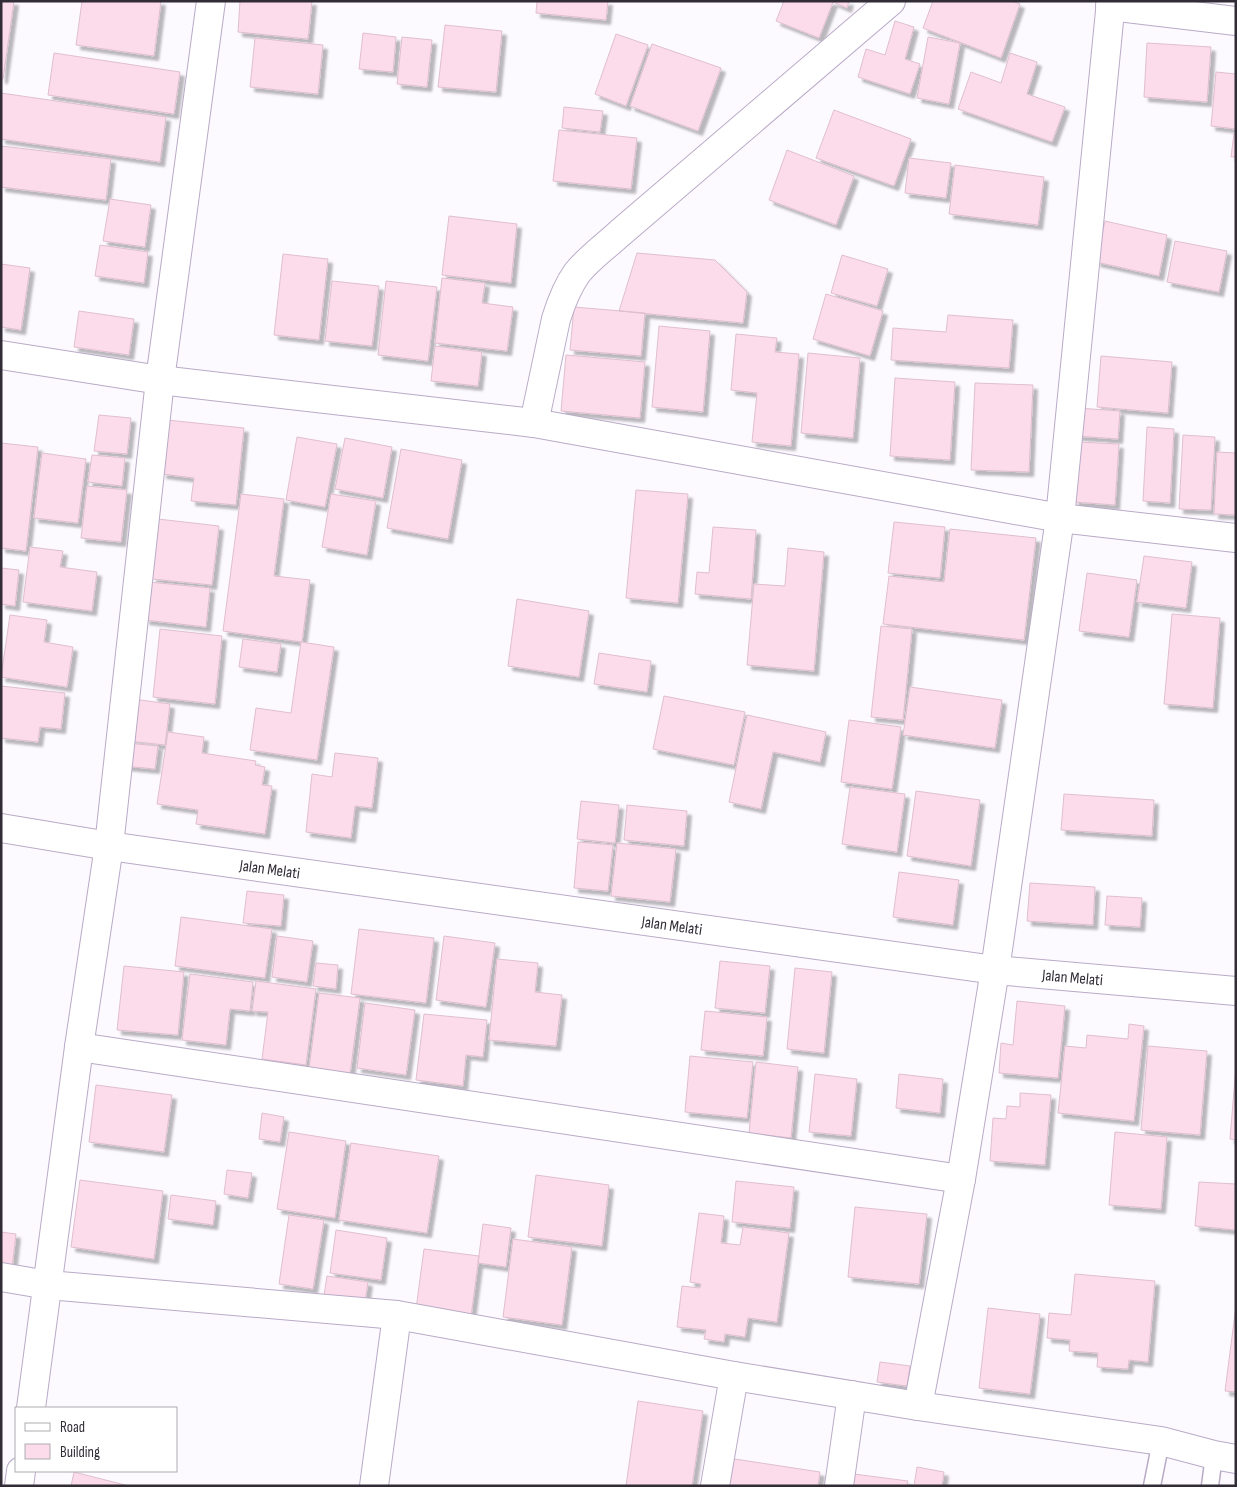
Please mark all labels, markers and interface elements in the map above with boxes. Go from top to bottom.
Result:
street label: Jalan Melati [237,856,301,884]
street label: Jalan Melati [639,913,703,940]
street label: Jalan Melati [1040,966,1104,990]
legend [15,1407,178,1472]
text: Road [60,1418,85,1437]
text: Building [60,1443,100,1462]

